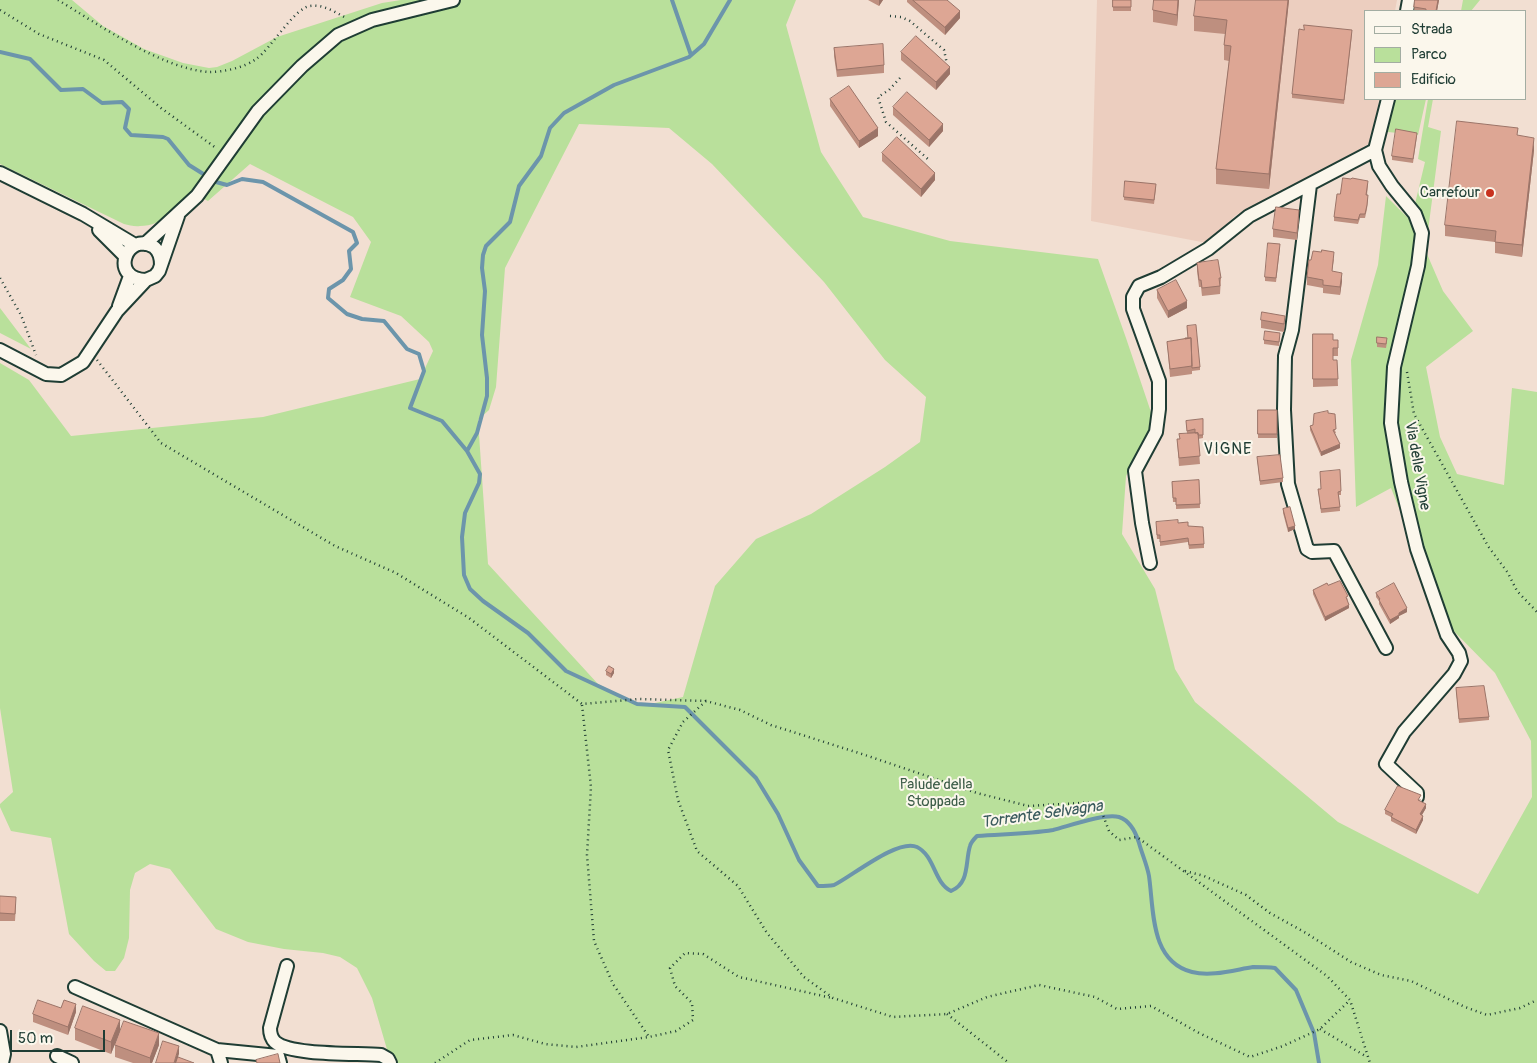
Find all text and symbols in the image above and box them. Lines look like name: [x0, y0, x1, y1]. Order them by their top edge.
legend: [1364, 10, 1527, 100]
text: Strada: [1411, 20, 1452, 39]
text: Parco: [1411, 45, 1447, 64]
text: Edificio: [1411, 70, 1456, 89]
place label: Carrefour: [1420, 184, 1480, 202]
marker: Carrefour: [1484, 187, 1496, 199]
street label: Via delle Vigne: [1400, 420, 1434, 512]
district label: VIGNE: [1203, 440, 1253, 460]
park label: Palude della Stoppada: [900, 776, 972, 811]
water label: Torrente Selvagna: [980, 797, 1104, 833]
scale bar: [12, 1020, 108, 1052]
text: 50 m: [18, 1029, 53, 1048]

